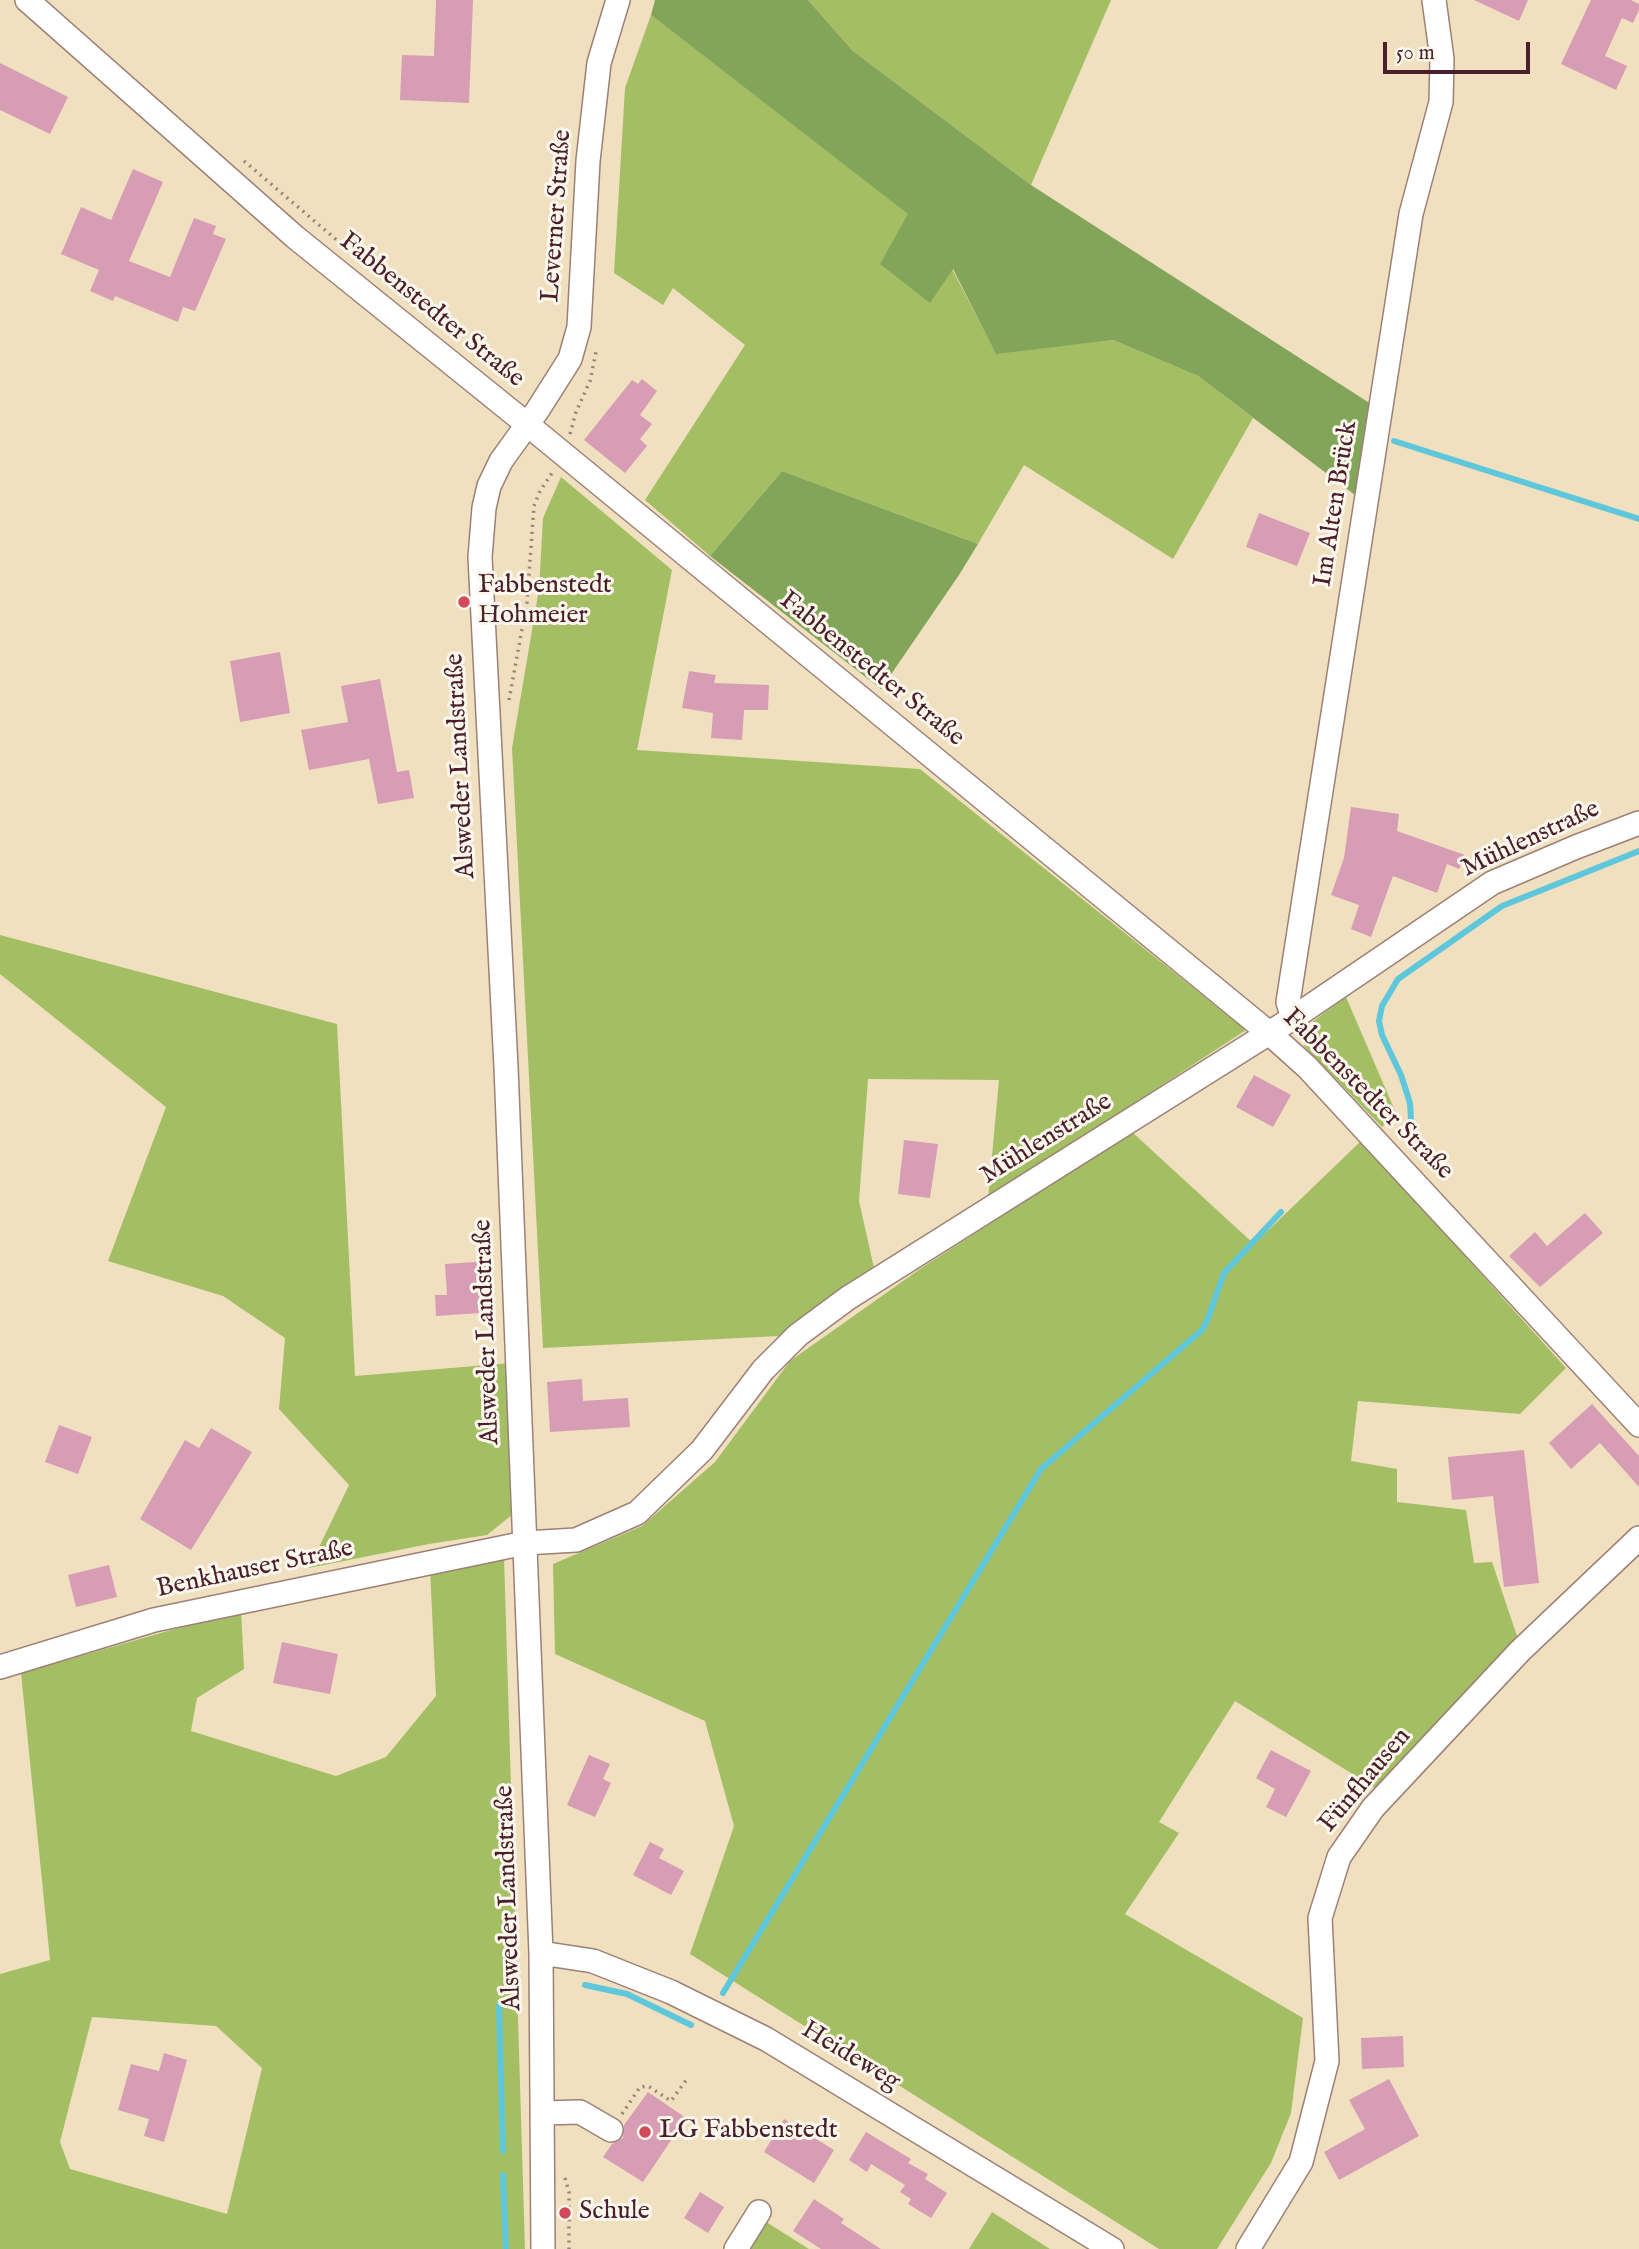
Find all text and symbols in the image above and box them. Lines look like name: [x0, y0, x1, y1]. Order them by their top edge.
scale bar: [1387, 28, 1534, 72]
text: 50 m: [1396, 40, 1435, 67]
street label: Leverner Straße: [536, 129, 580, 303]
street label: Fabbenstedter Straße: [332, 227, 530, 395]
street label: Im Alten Brück: [1309, 419, 1365, 589]
place label: Fabbenstedt Hohmeier: [478, 571, 612, 632]
street label: Fabbenstedter Straße: [772, 586, 970, 754]
marker: Fabbenstedt Hohmeier: [456, 594, 472, 610]
street label: Alsweder Landstraße: [441, 653, 483, 879]
street label: Mühlenstraße: [1457, 794, 1605, 886]
street label: Fabbenstedter Straße: [1275, 1003, 1459, 1187]
street label: Mühlenstraße: [976, 1087, 1118, 1193]
street label: Alsweder Landstraße: [468, 1219, 508, 1445]
street label: Benkhauser Straße: [154, 1534, 356, 1606]
street label: Fünfhausen: [1313, 1722, 1419, 1840]
street label: Alsweder Landstraße: [490, 1785, 530, 2011]
street label: Heideweg: [795, 2015, 905, 2099]
place label: LG Fabbenstedt: [659, 2116, 838, 2148]
marker: LG Fabbenstedt: [637, 2124, 653, 2140]
place label: Schule: [579, 2197, 650, 2229]
marker: Schule: [557, 2205, 573, 2221]

